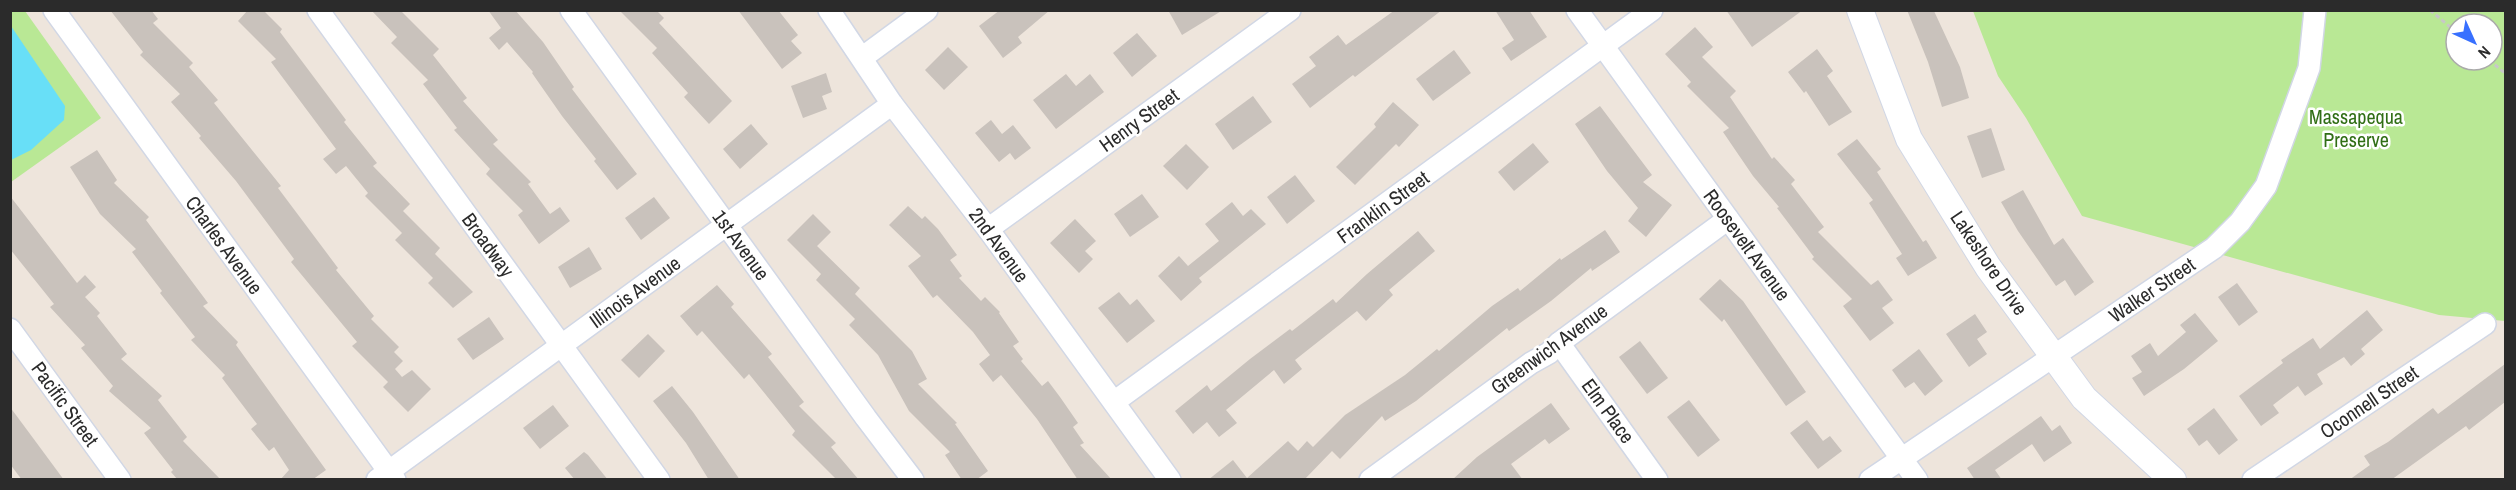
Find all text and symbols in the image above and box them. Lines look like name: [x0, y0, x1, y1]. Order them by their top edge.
north arrow: [2444, 12, 2504, 72]
text: N: [2473, 41, 2496, 64]
street label: Henry Street: [1094, 81, 1184, 158]
park label: Massapequa Preserve: [2309, 103, 2403, 153]
street label: Franklin Street: [1331, 164, 1435, 249]
street label: Roosevelt Avenue: [1698, 183, 1797, 306]
street label: Charles Avenue: [180, 190, 269, 299]
street label: 2nd Avenue: [963, 202, 1036, 288]
street label: 1st Avenue: [707, 204, 776, 285]
street label: Lakeshore Drive: [1945, 205, 2034, 320]
street label: Broadway: [456, 207, 521, 283]
street label: Illinois Avenue: [584, 249, 686, 334]
street label: Walker Street: [2103, 251, 2201, 328]
street label: Greenwich Avenue: [1485, 297, 1613, 400]
street label: Pacific Street: [26, 356, 106, 452]
street label: Oconnell Street: [2314, 359, 2423, 444]
street label: Elm Place: [1576, 373, 1641, 449]

